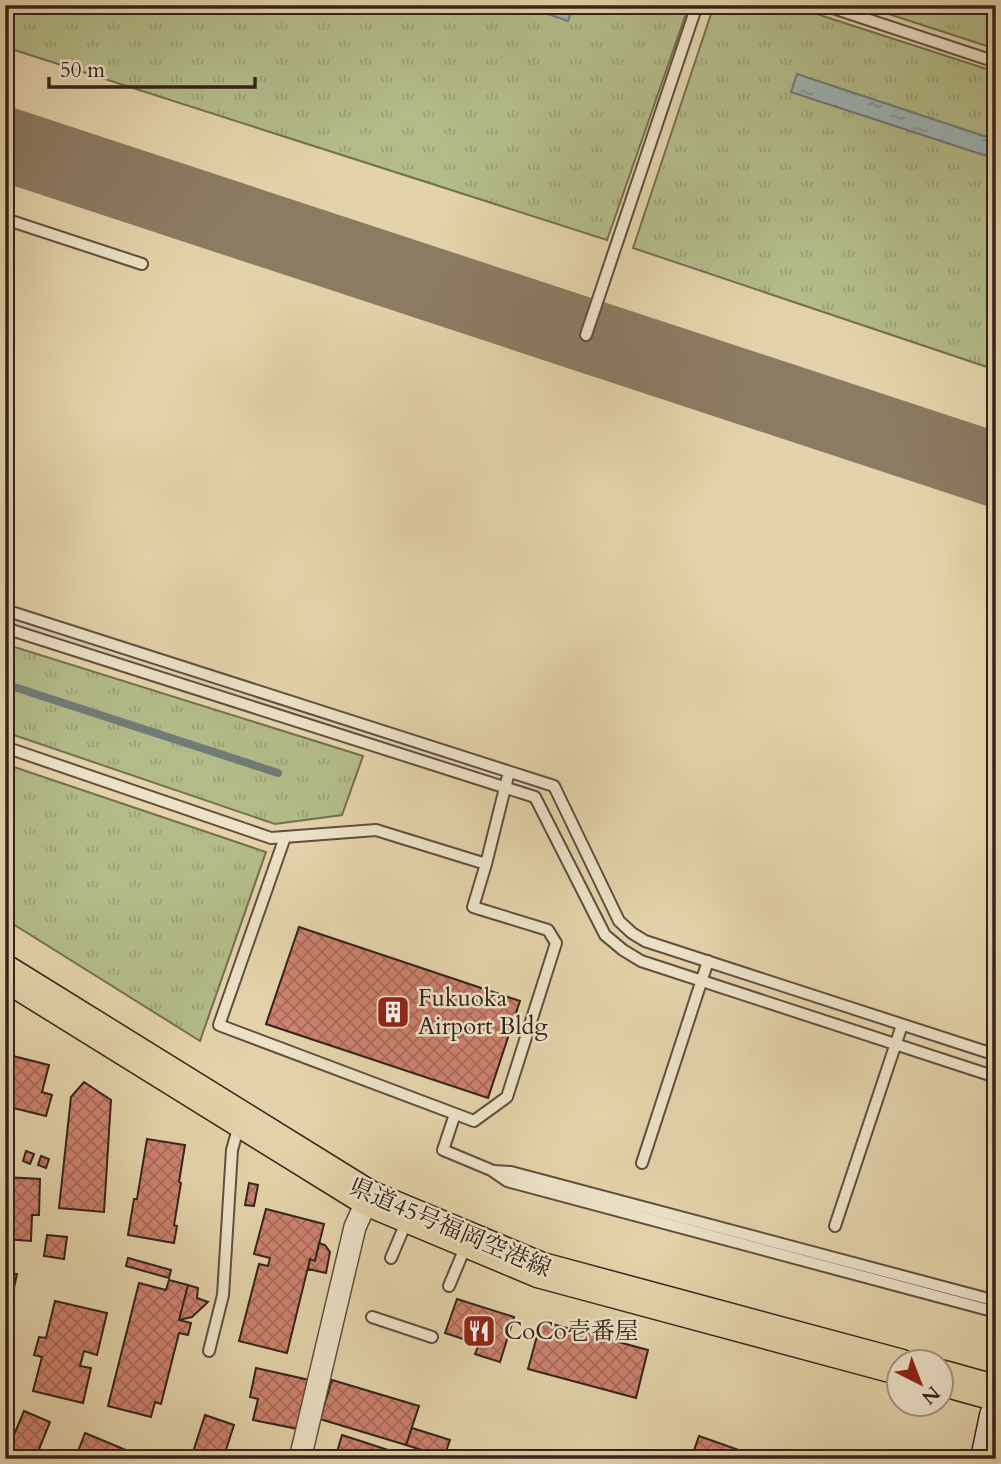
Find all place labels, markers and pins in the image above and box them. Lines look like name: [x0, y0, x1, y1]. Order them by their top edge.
place label: Fukuoka Airport Bldg: [418, 982, 548, 1043]
building icon: Fukuoka Airport Bldg: [374, 993, 412, 1031]
restaurant icon: CoCo壱番屋: [460, 1312, 498, 1350]
place label: CoCo壱番屋: [504, 1315, 639, 1348]

